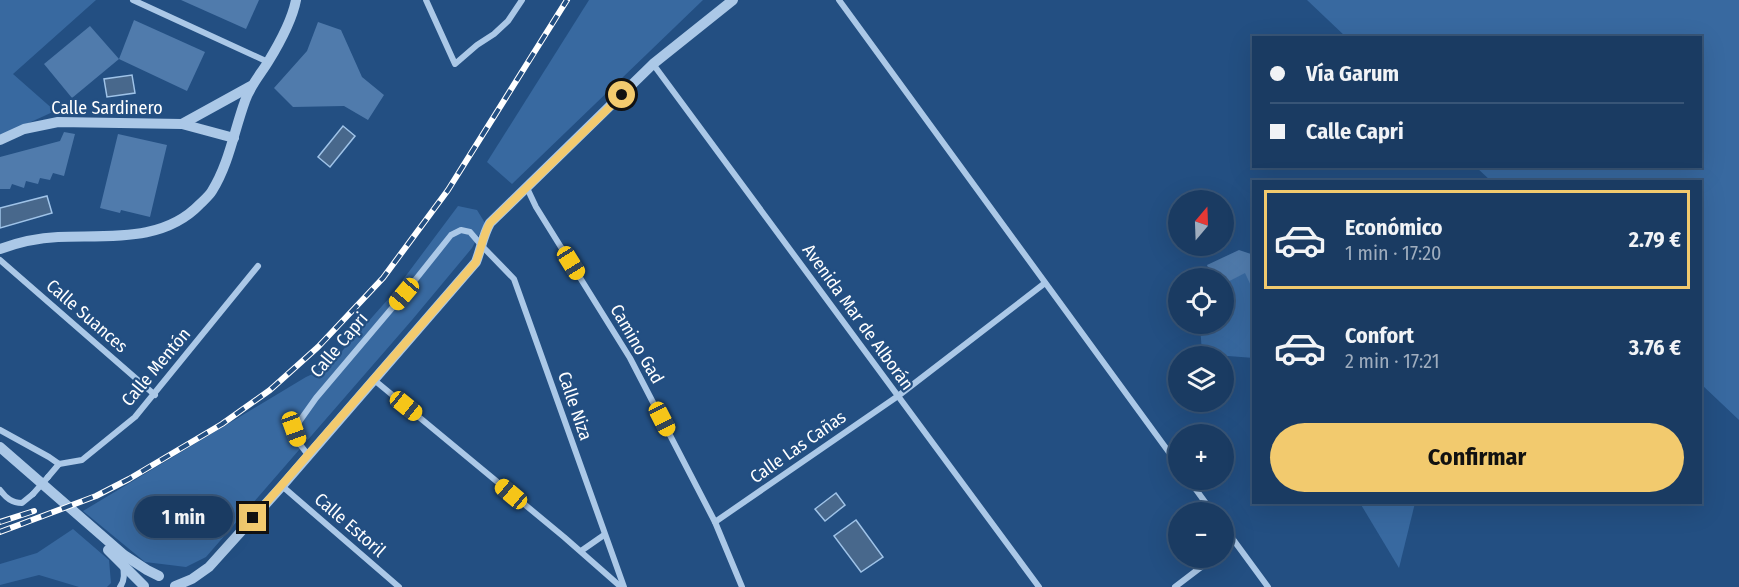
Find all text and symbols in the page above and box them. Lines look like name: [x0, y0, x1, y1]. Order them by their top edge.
text: Vía Garum: [1306, 60, 1399, 87]
route start: [608, 81, 635, 108]
street label: Calle Sardinero: [51, 97, 163, 119]
text: Calle Capri: [1306, 118, 1404, 145]
north arrow: [1168, 190, 1234, 256]
map controls: [1168, 190, 1234, 568]
icon: car: [1273, 213, 1327, 267]
text: Económico: [1345, 214, 1443, 241]
text: 2.79 €: [1629, 226, 1681, 253]
street label: Avenida Mar de Alborán: [798, 240, 918, 394]
text: 1 min · 17:20: [1345, 241, 1441, 265]
car: [554, 243, 588, 283]
button: locate: [1168, 268, 1234, 334]
car: [386, 274, 422, 314]
street label: Calle Suances: [42, 275, 132, 358]
street label: Camino Gad: [605, 300, 669, 388]
street label: Calle Capri: [305, 308, 373, 382]
icon: car: [1273, 321, 1327, 375]
text: Confort: [1345, 322, 1414, 349]
street label: Calle Mentón: [117, 323, 195, 411]
text: 3.76 €: [1629, 334, 1681, 361]
button: layers: [1168, 346, 1234, 412]
text: 2 min · 17:21: [1345, 349, 1439, 373]
street label: Calle Niza: [553, 369, 597, 443]
car: [386, 388, 426, 424]
car: [646, 399, 678, 439]
street label: Calle Las Cañas: [746, 406, 851, 488]
car: [279, 409, 309, 449]
button: Confirmar: [1270, 423, 1684, 492]
button: +: [1168, 424, 1234, 490]
car: [491, 476, 531, 512]
street label: Calle Estoril: [310, 488, 390, 562]
callout: 1 min: [133, 497, 232, 539]
button: −: [1168, 502, 1234, 568]
route end: [239, 504, 266, 531]
text: 1 min: [162, 505, 205, 529]

